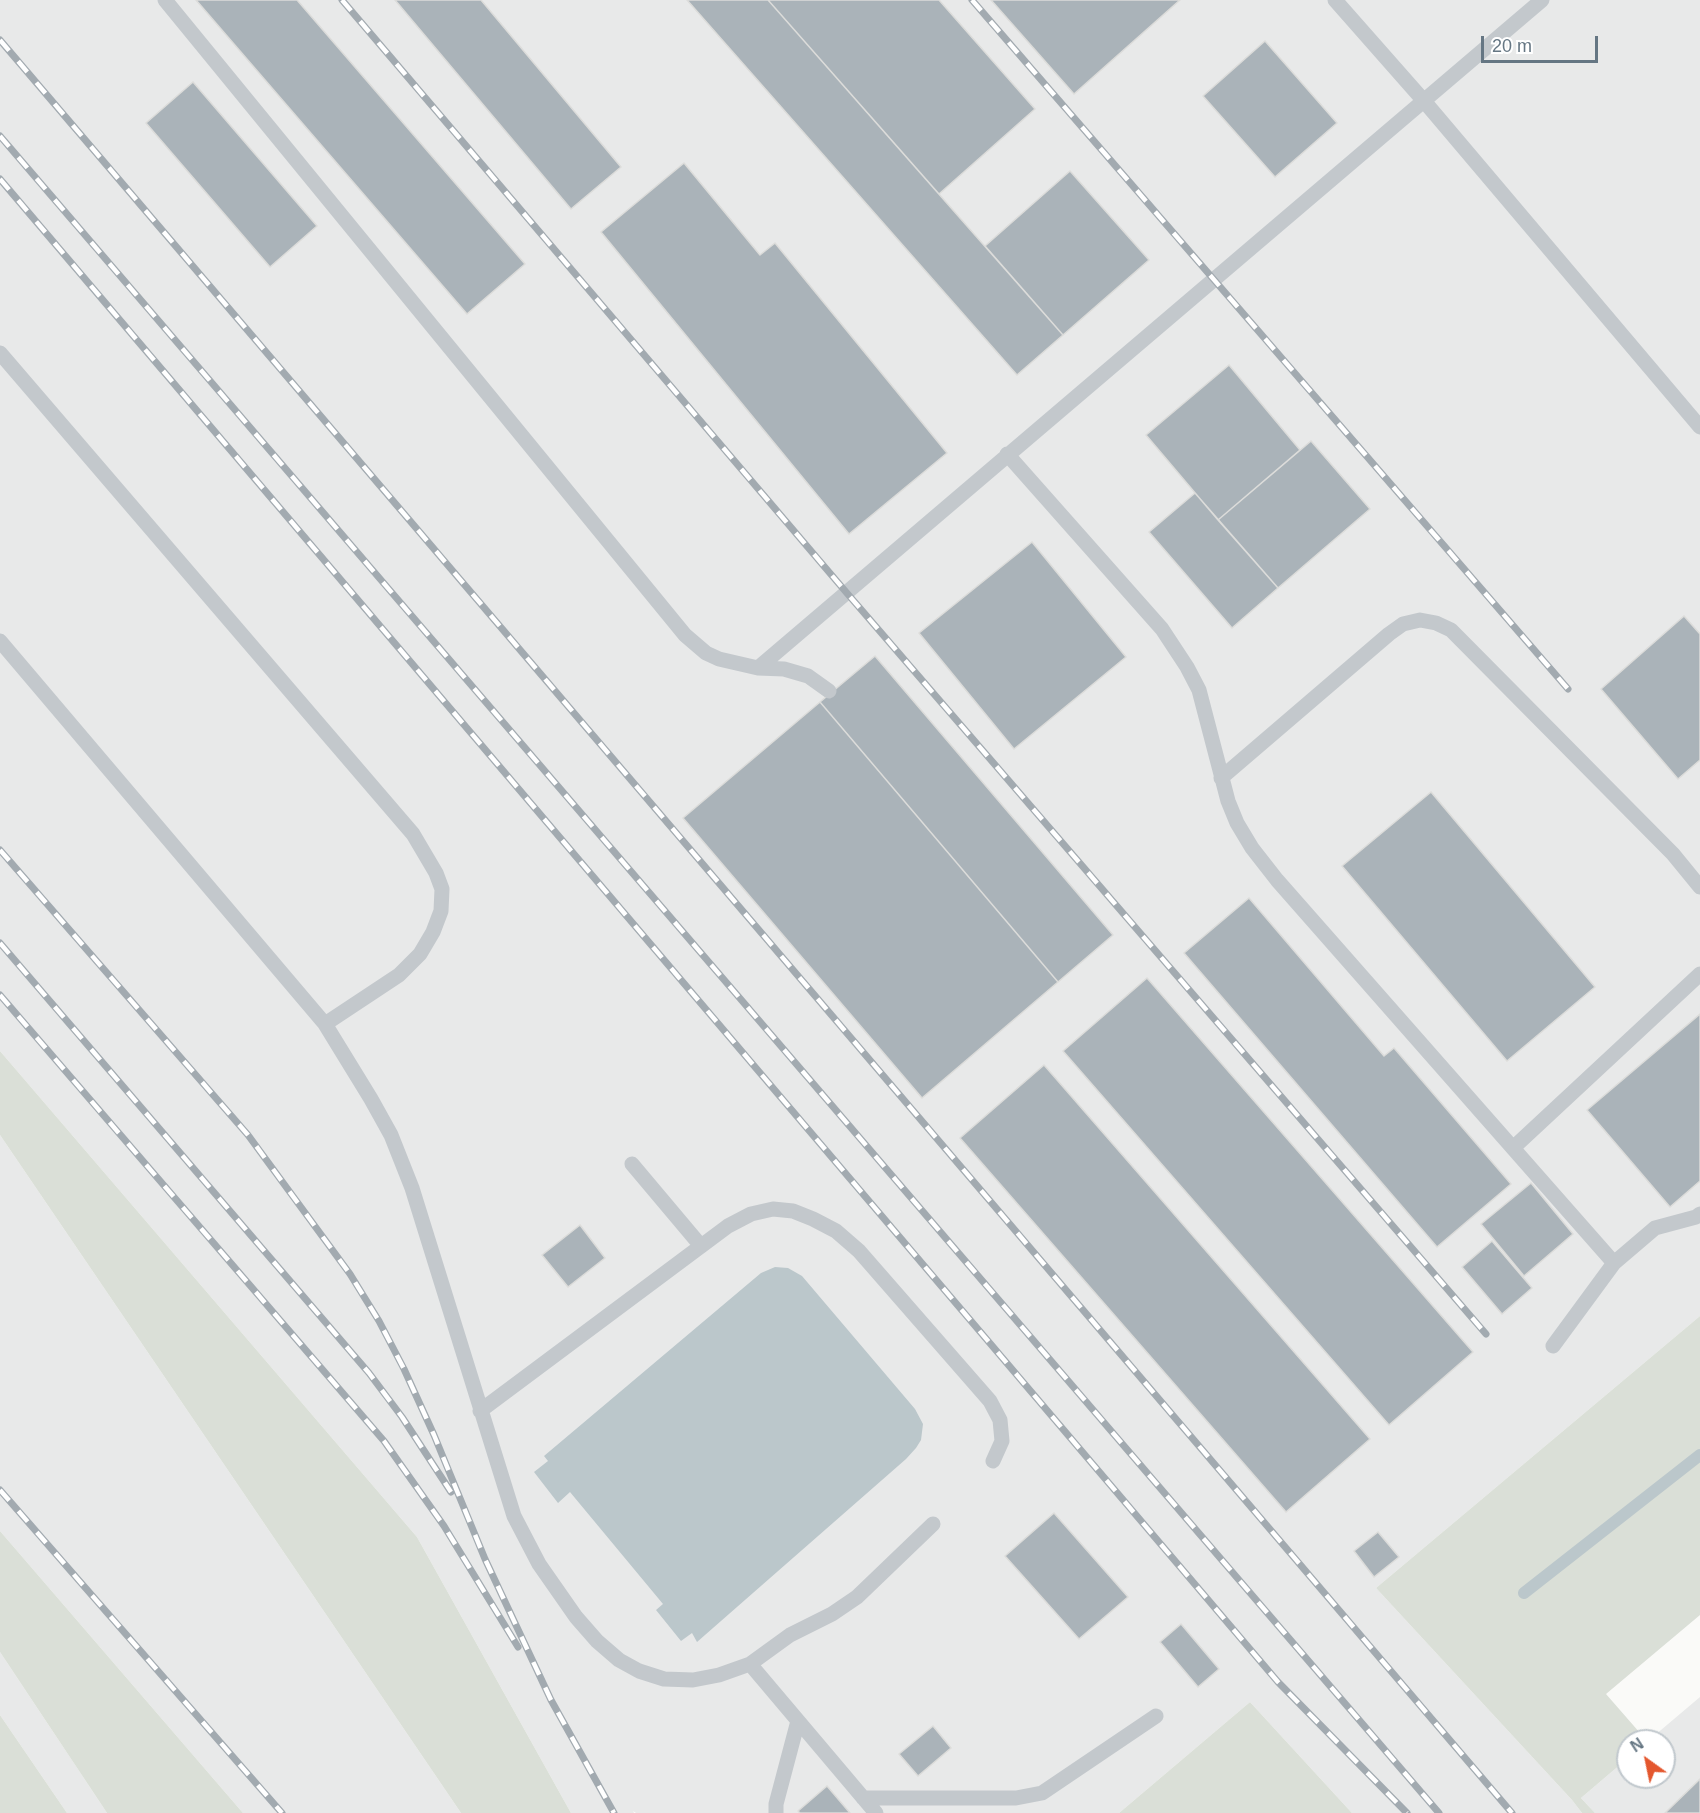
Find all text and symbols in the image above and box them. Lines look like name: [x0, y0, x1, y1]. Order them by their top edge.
scale bar: [1484, 24, 1601, 62]
text: 20 m: [1492, 36, 1532, 56]
north arrow: [1616, 1729, 1676, 1789]
text: N: [1628, 1735, 1646, 1755]

